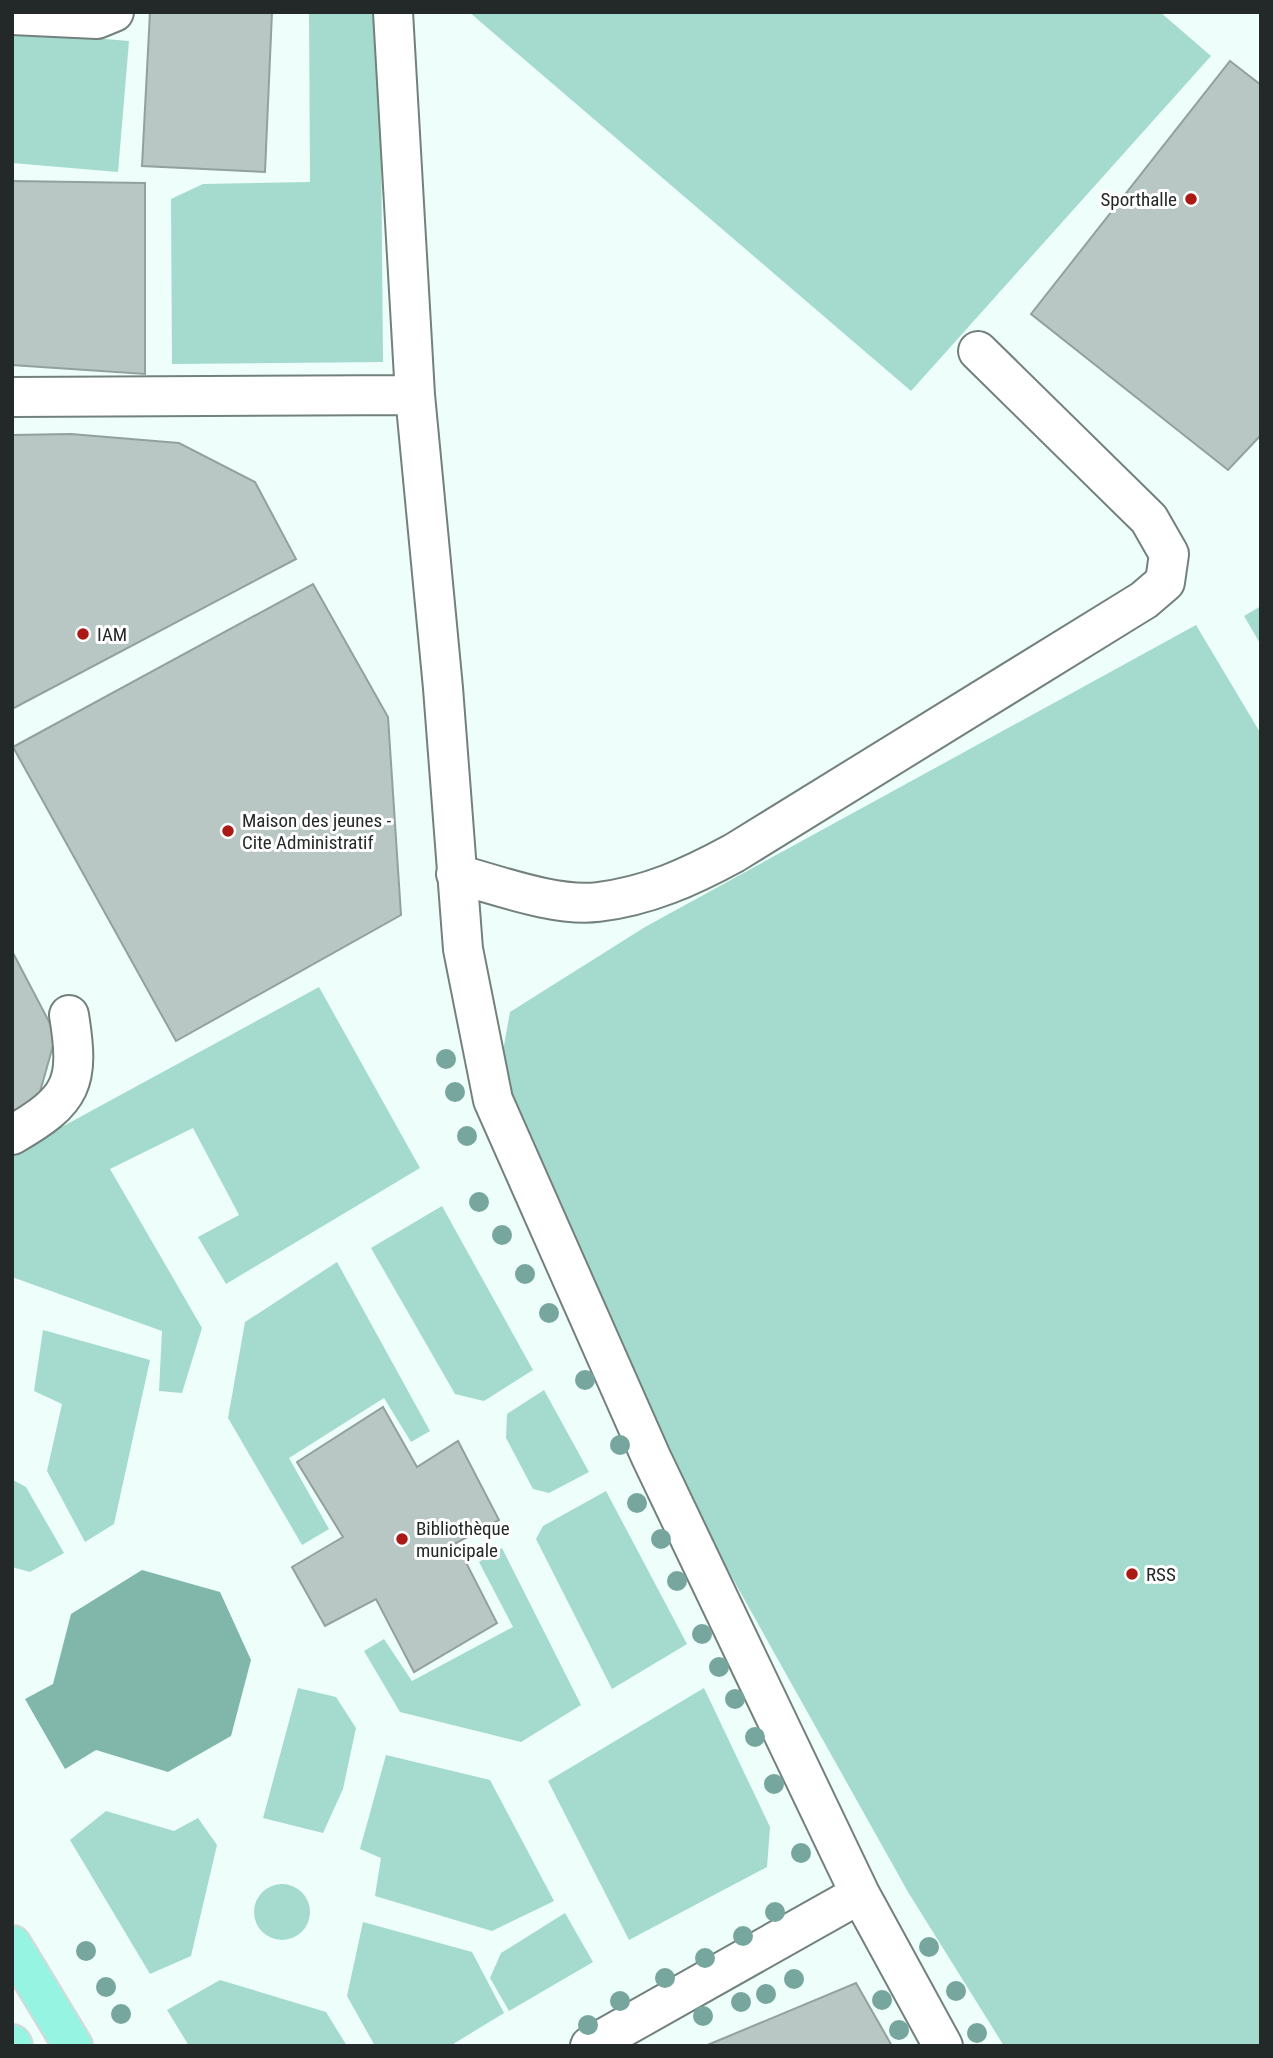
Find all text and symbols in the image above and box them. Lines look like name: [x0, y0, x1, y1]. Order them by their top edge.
place label: Sporthalle: [1100, 188, 1177, 211]
marker: Sporthalle: [1183, 191, 1199, 207]
place label: IAM: [97, 623, 127, 646]
marker: IAM: [75, 626, 91, 642]
place label: Maison des jeunes - Cite Administratif: [242, 809, 391, 854]
marker: Maison des jeunes - Cite Administratif: [220, 823, 236, 839]
place label: Bibliothèque municipale: [416, 1517, 510, 1562]
marker: Bibliothèque municipale: [394, 1531, 410, 1547]
place label: RSS: [1146, 1563, 1176, 1586]
marker: RSS: [1124, 1566, 1140, 1582]

